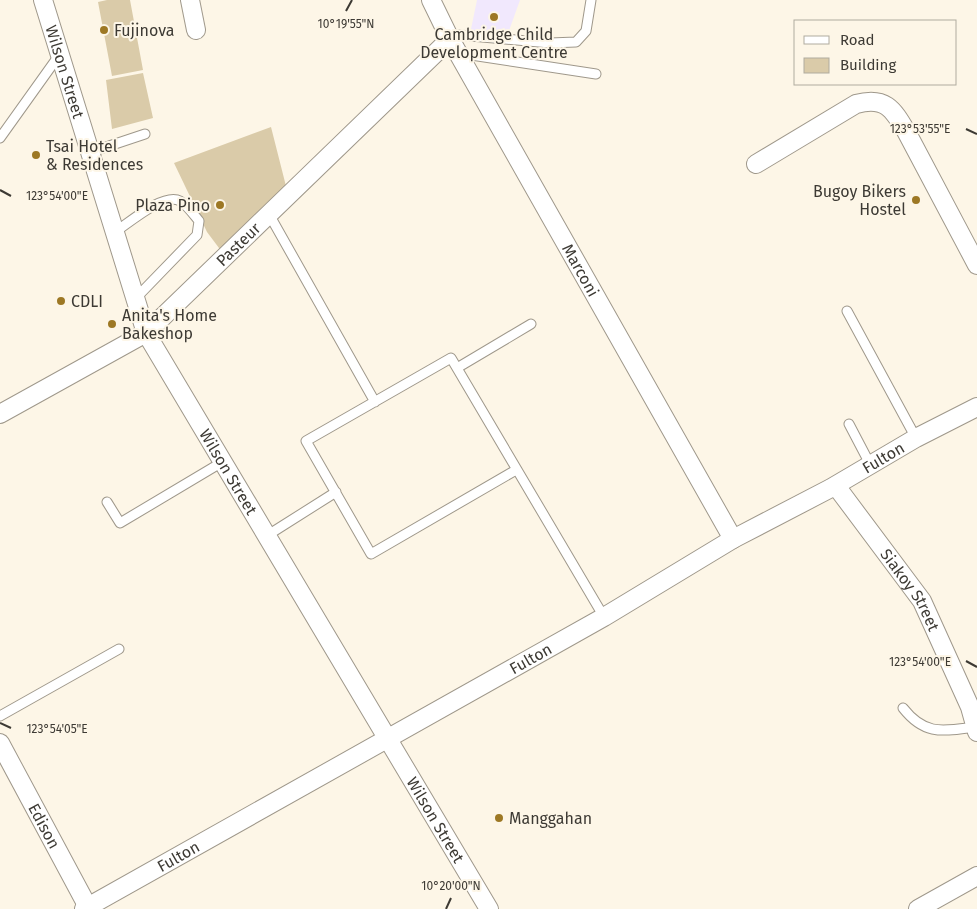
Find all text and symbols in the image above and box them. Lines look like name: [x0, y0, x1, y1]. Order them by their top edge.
marker: Cambridge Child Development Centre: [488, 11, 500, 23]
text: 10°19'55"N: [318, 17, 374, 31]
legend: [794, 20, 957, 85]
place label: Fujinova: [114, 21, 175, 40]
street label: Wilson Street: [41, 23, 88, 121]
marker: Fujinova: [98, 24, 110, 36]
place label: Cambridge Child Development Centre: [420, 25, 568, 62]
text: Road: [840, 31, 875, 49]
text: Building: [840, 56, 896, 74]
text: 123°53'55"E: [890, 122, 950, 136]
place label: Tsai Hotel & Residences: [46, 137, 143, 174]
marker: Tsai Hotel & Residences: [30, 149, 42, 161]
place label: Bugoy Bikers Hostel: [813, 182, 906, 219]
text: 123°54'00"E: [26, 189, 88, 203]
marker: Bugoy Bikers Hostel: [910, 194, 922, 206]
place label: Plaza Pino: [135, 196, 210, 215]
marker: Plaza Pino: [214, 199, 226, 211]
street label: Pasteur: [212, 218, 265, 270]
street label: Marconi: [558, 241, 603, 300]
place label: CDLI: [71, 292, 103, 311]
marker: CDLI: [55, 295, 67, 307]
place label: Anita's Home Bakeshop: [122, 306, 217, 343]
marker: Anita's Home Bakeshop: [106, 318, 118, 330]
street label: Wilson Street: [195, 426, 261, 518]
street label: Fulton: [859, 438, 908, 478]
street label: Siakoy Street: [876, 545, 943, 634]
street label: Fulton: [506, 639, 555, 678]
text: 123°54'00"E: [889, 655, 951, 669]
text: 123°54'05"E: [26, 722, 88, 736]
street label: Wilson Street: [403, 774, 468, 866]
street label: Edison: [24, 800, 64, 852]
place label: Manggahan: [509, 809, 592, 828]
marker: Manggahan: [493, 812, 505, 824]
street label: Fulton: [154, 837, 203, 876]
text: 10°20'00"N: [421, 879, 481, 893]

